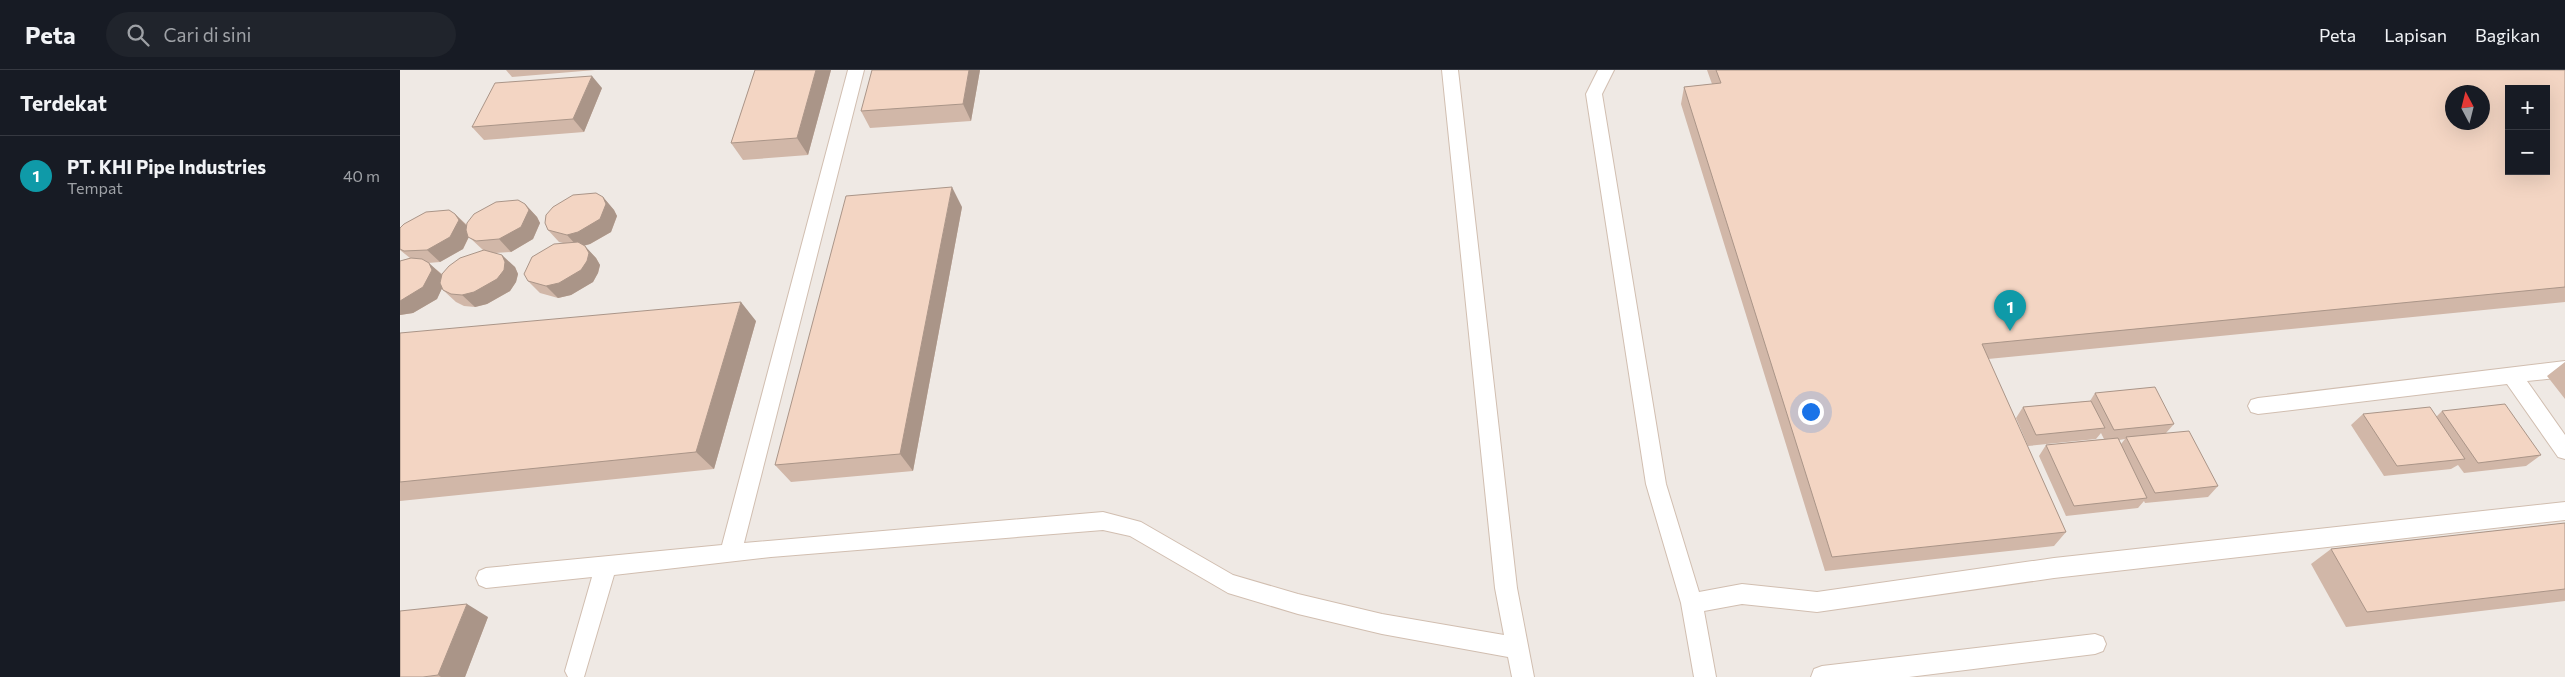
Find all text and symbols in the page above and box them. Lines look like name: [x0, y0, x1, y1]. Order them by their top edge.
search box: [106, 12, 456, 57]
text: Peta: [25, 20, 76, 49]
icon: search: [124, 21, 152, 49]
text: Cari di sini: [164, 23, 251, 46]
text: Peta: [2319, 24, 2356, 46]
text: Lapisan: [2384, 24, 2447, 46]
text: Bagikan: [2475, 24, 2540, 46]
north arrow: [2445, 85, 2490, 130]
map controls: [2505, 85, 2550, 175]
button: +: [2505, 85, 2550, 130]
text: Terdekat: [20, 90, 107, 115]
button: −: [2505, 130, 2550, 175]
text: PT. KHI Pipe Industries: [67, 155, 266, 178]
text: 1: [32, 166, 40, 185]
text: 40 m: [343, 166, 380, 185]
text: Tempat: [67, 178, 123, 197]
pin: 1: [1994, 290, 2026, 331]
your location: [1798, 399, 1824, 425]

